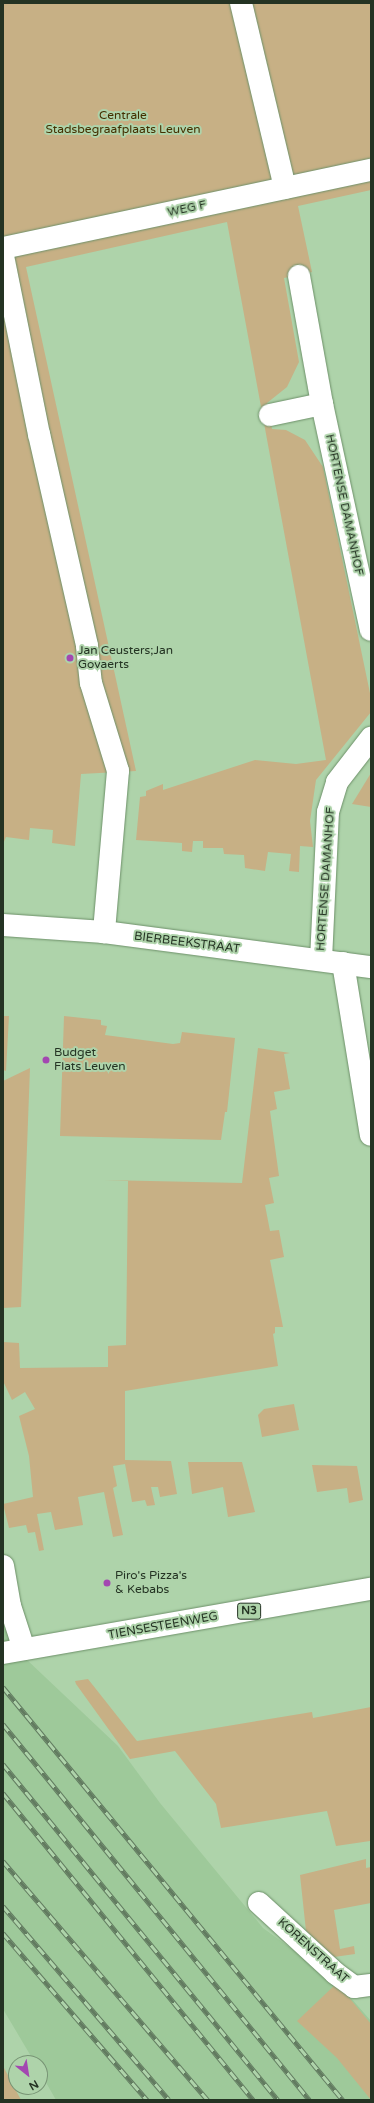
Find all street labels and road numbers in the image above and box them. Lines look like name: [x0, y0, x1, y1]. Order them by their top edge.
street label: WEG F: [166, 198, 208, 220]
street label: HORTENSE DAMANHOF: [322, 433, 366, 577]
street label: HORTENSE DAMANHOF: [314, 807, 338, 951]
street label: BIERBEEKSTRAAT: [133, 929, 241, 957]
road number: N3: [237, 1602, 261, 1620]
street label: TIENSESTEENWEG: [107, 1609, 219, 1643]
street label: KORENSTRAAT: [275, 1915, 351, 1987]

